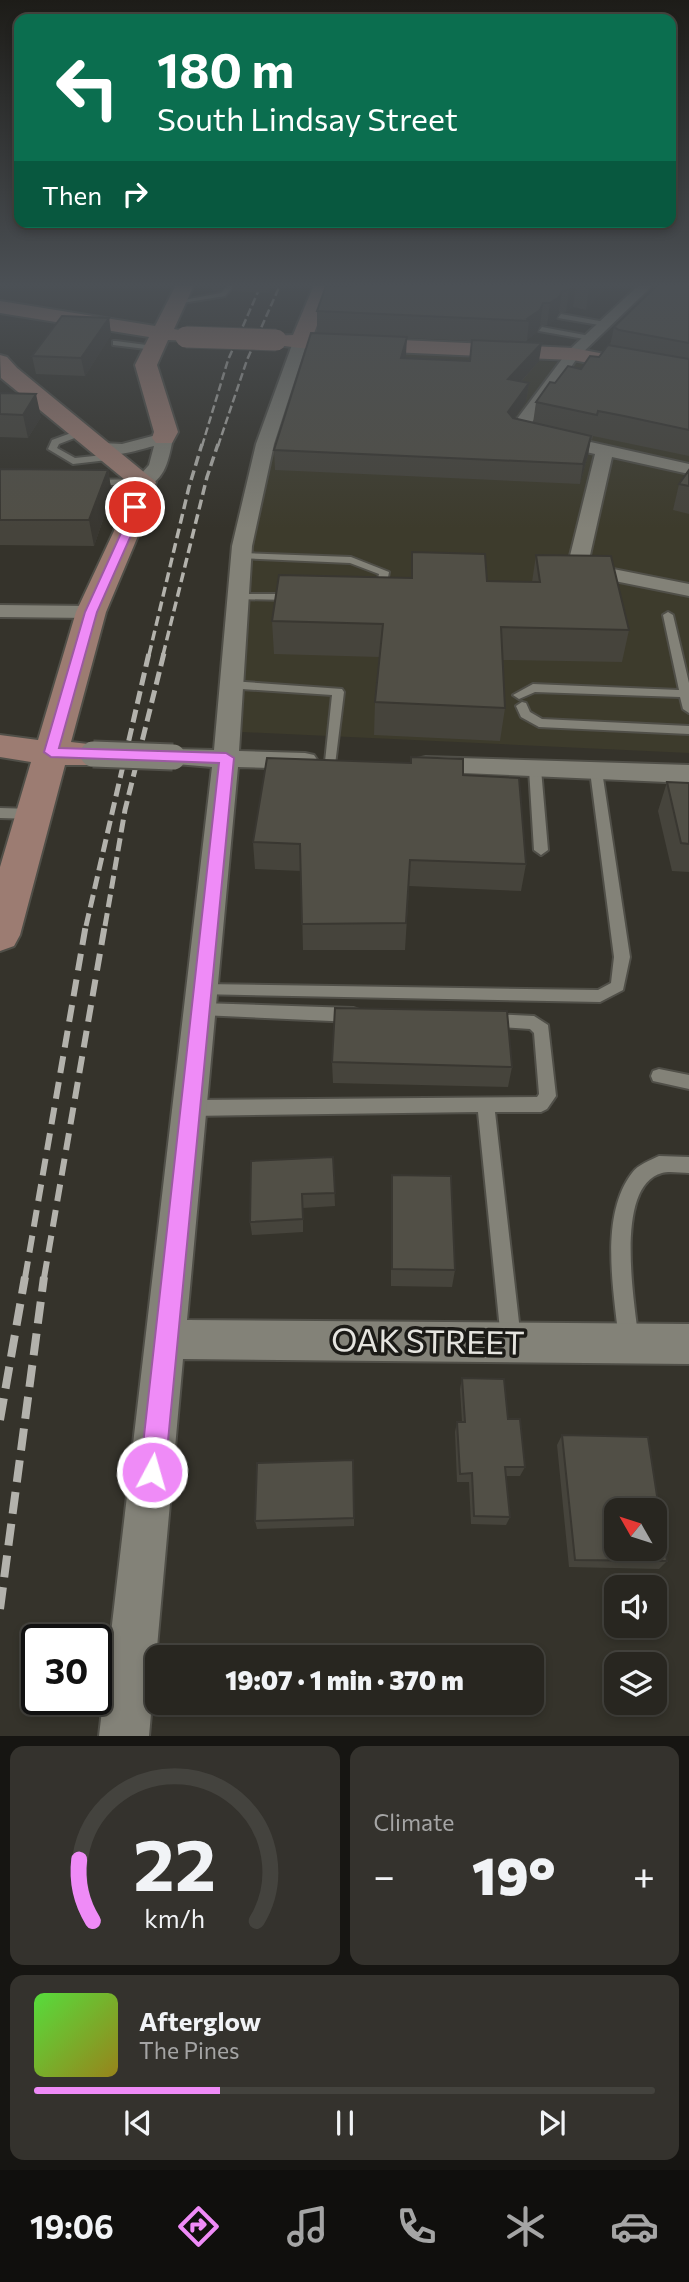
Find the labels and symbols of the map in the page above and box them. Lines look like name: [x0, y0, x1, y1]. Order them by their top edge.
pin: [105, 477, 165, 537]
street label: OAK STREET: [331, 1318, 525, 1362]
position arrow: [115, 1435, 189, 1509]
north arrow: [604, 1498, 667, 1561]
speed limit sign: 30: [21, 1624, 112, 1715]

